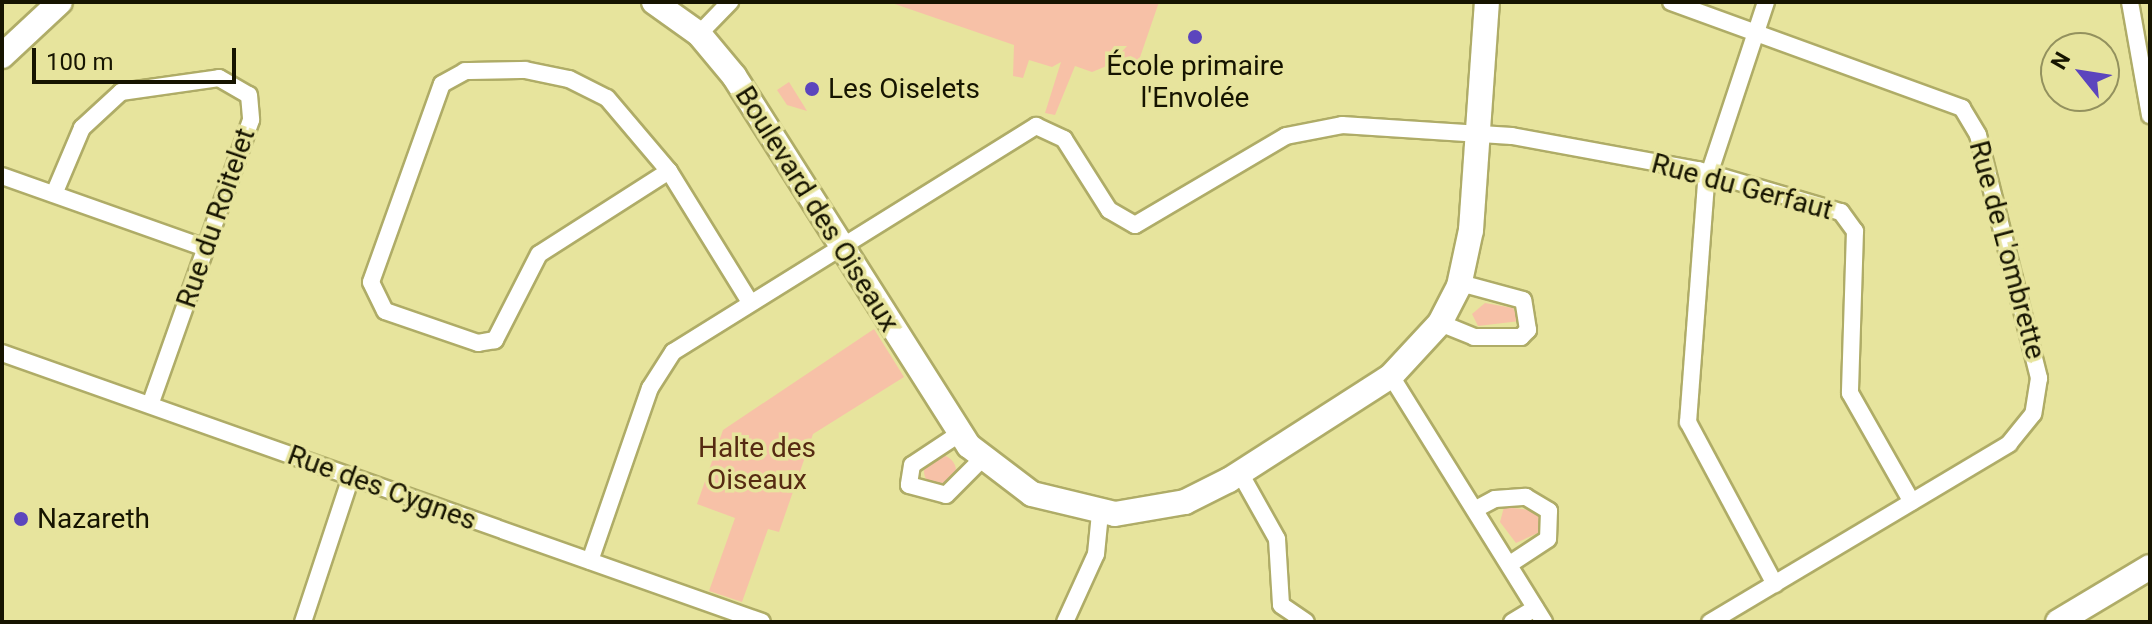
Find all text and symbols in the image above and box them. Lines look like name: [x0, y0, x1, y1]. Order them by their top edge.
marker: École primaire l'Envolée: [1186, 28, 1204, 46]
scale bar: [36, 32, 240, 82]
north arrow: [2040, 32, 2120, 112]
text: 100 m: [46, 48, 113, 76]
text: N: [2046, 48, 2075, 74]
place label: École primaire l'Envolée: [1106, 49, 1284, 115]
place label: Les Oiselets: [828, 72, 980, 106]
street label: Boulevard des Oiseaux: [728, 80, 906, 338]
marker: Les Oiselets: [803, 80, 821, 98]
street label: Rue du Roitelet: [170, 124, 262, 312]
street label: Rue de L'ombrette: [1962, 137, 2052, 363]
street label: Rue du Gerfaut: [1648, 147, 1836, 227]
park label: Halte des Oiseaux: [698, 431, 816, 497]
street label: Rue des Cygnes: [283, 438, 481, 538]
place label: Nazareth: [37, 502, 150, 536]
marker: Nazareth: [12, 510, 30, 528]

